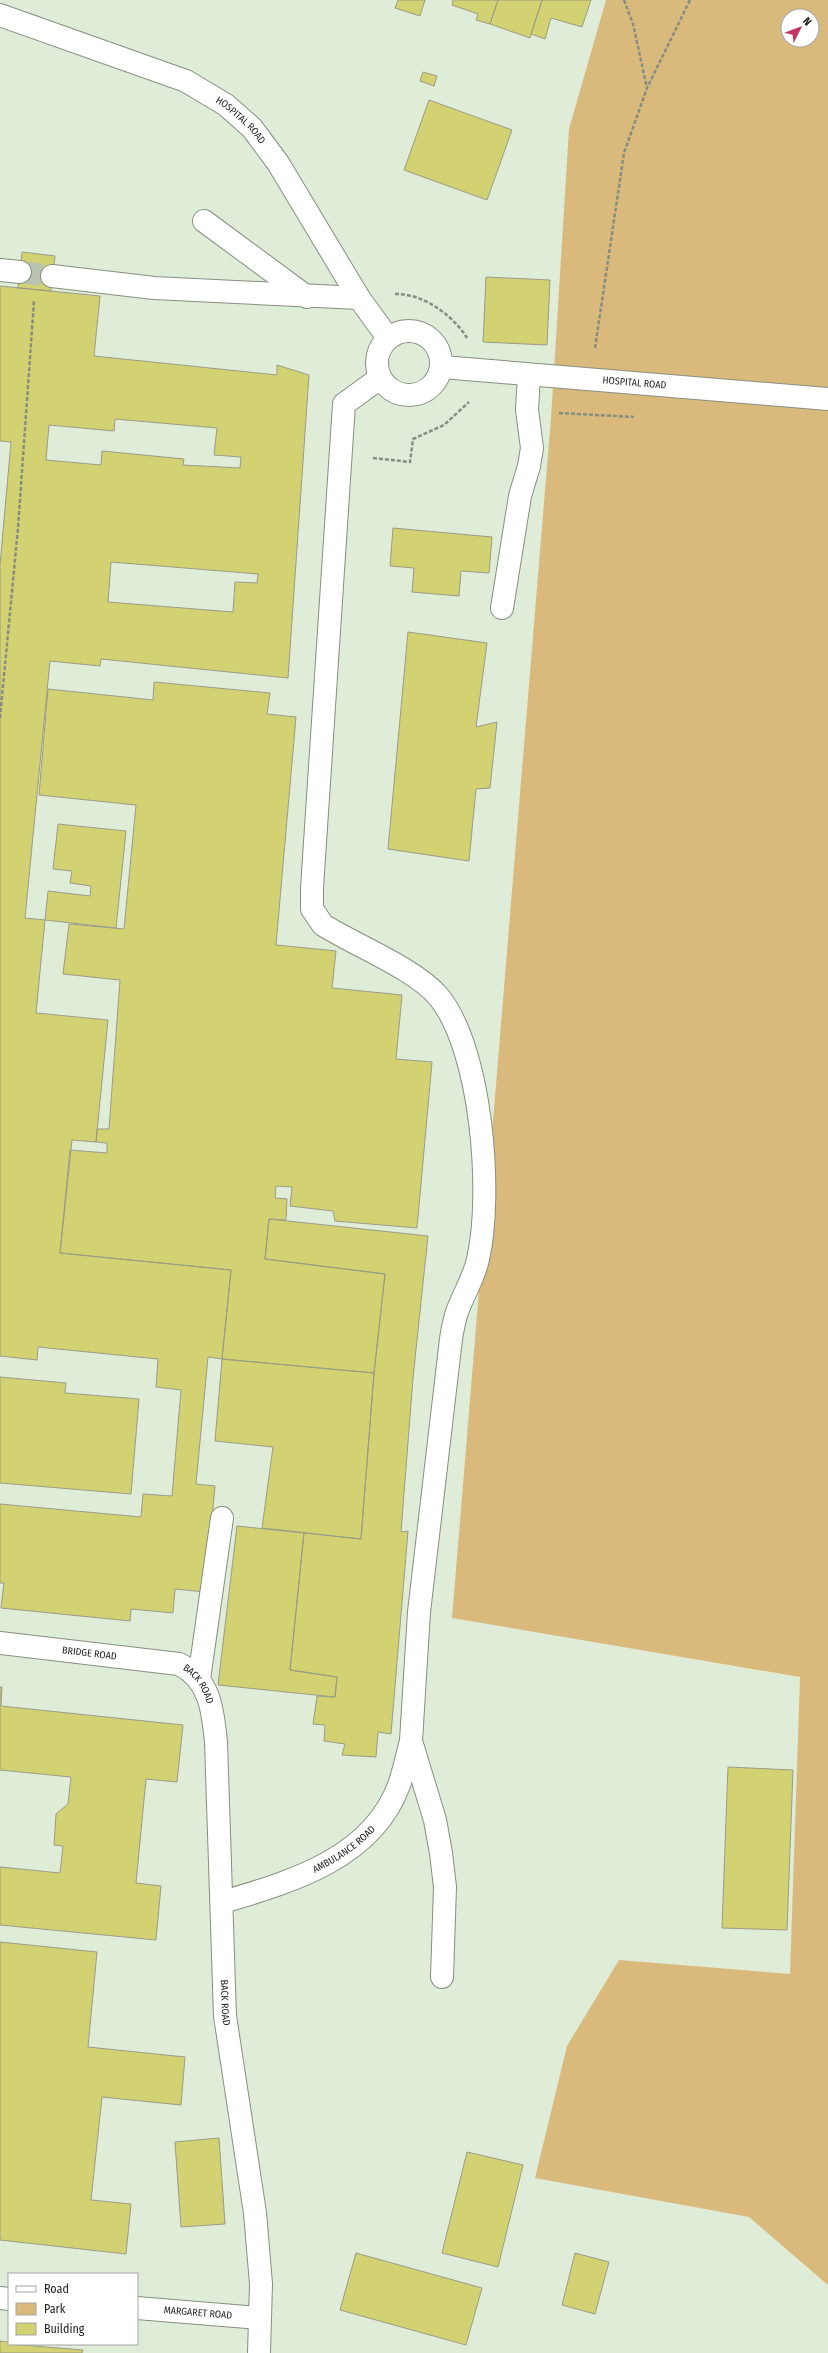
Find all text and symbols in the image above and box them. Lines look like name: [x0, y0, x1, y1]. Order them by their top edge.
north arrow: [780, 8, 820, 48]
text: N: [800, 15, 814, 28]
street label: HOSPITAL ROAD: [213, 94, 268, 146]
street label: HOSPITAL ROAD: [602, 374, 667, 392]
street label: BRIDGE ROAD: [61, 1644, 117, 1663]
street label: BACK ROAD: [181, 1662, 216, 1705]
street label: AMBULANCE ROAD: [311, 1823, 378, 1876]
street label: BACK ROAD: [218, 1980, 232, 2027]
legend: [8, 2273, 138, 2345]
text: Road: [44, 2282, 69, 2296]
text: Park: [44, 2302, 66, 2316]
street label: MARGARET ROAD: [163, 2304, 233, 2322]
text: Building: [44, 2322, 85, 2336]

